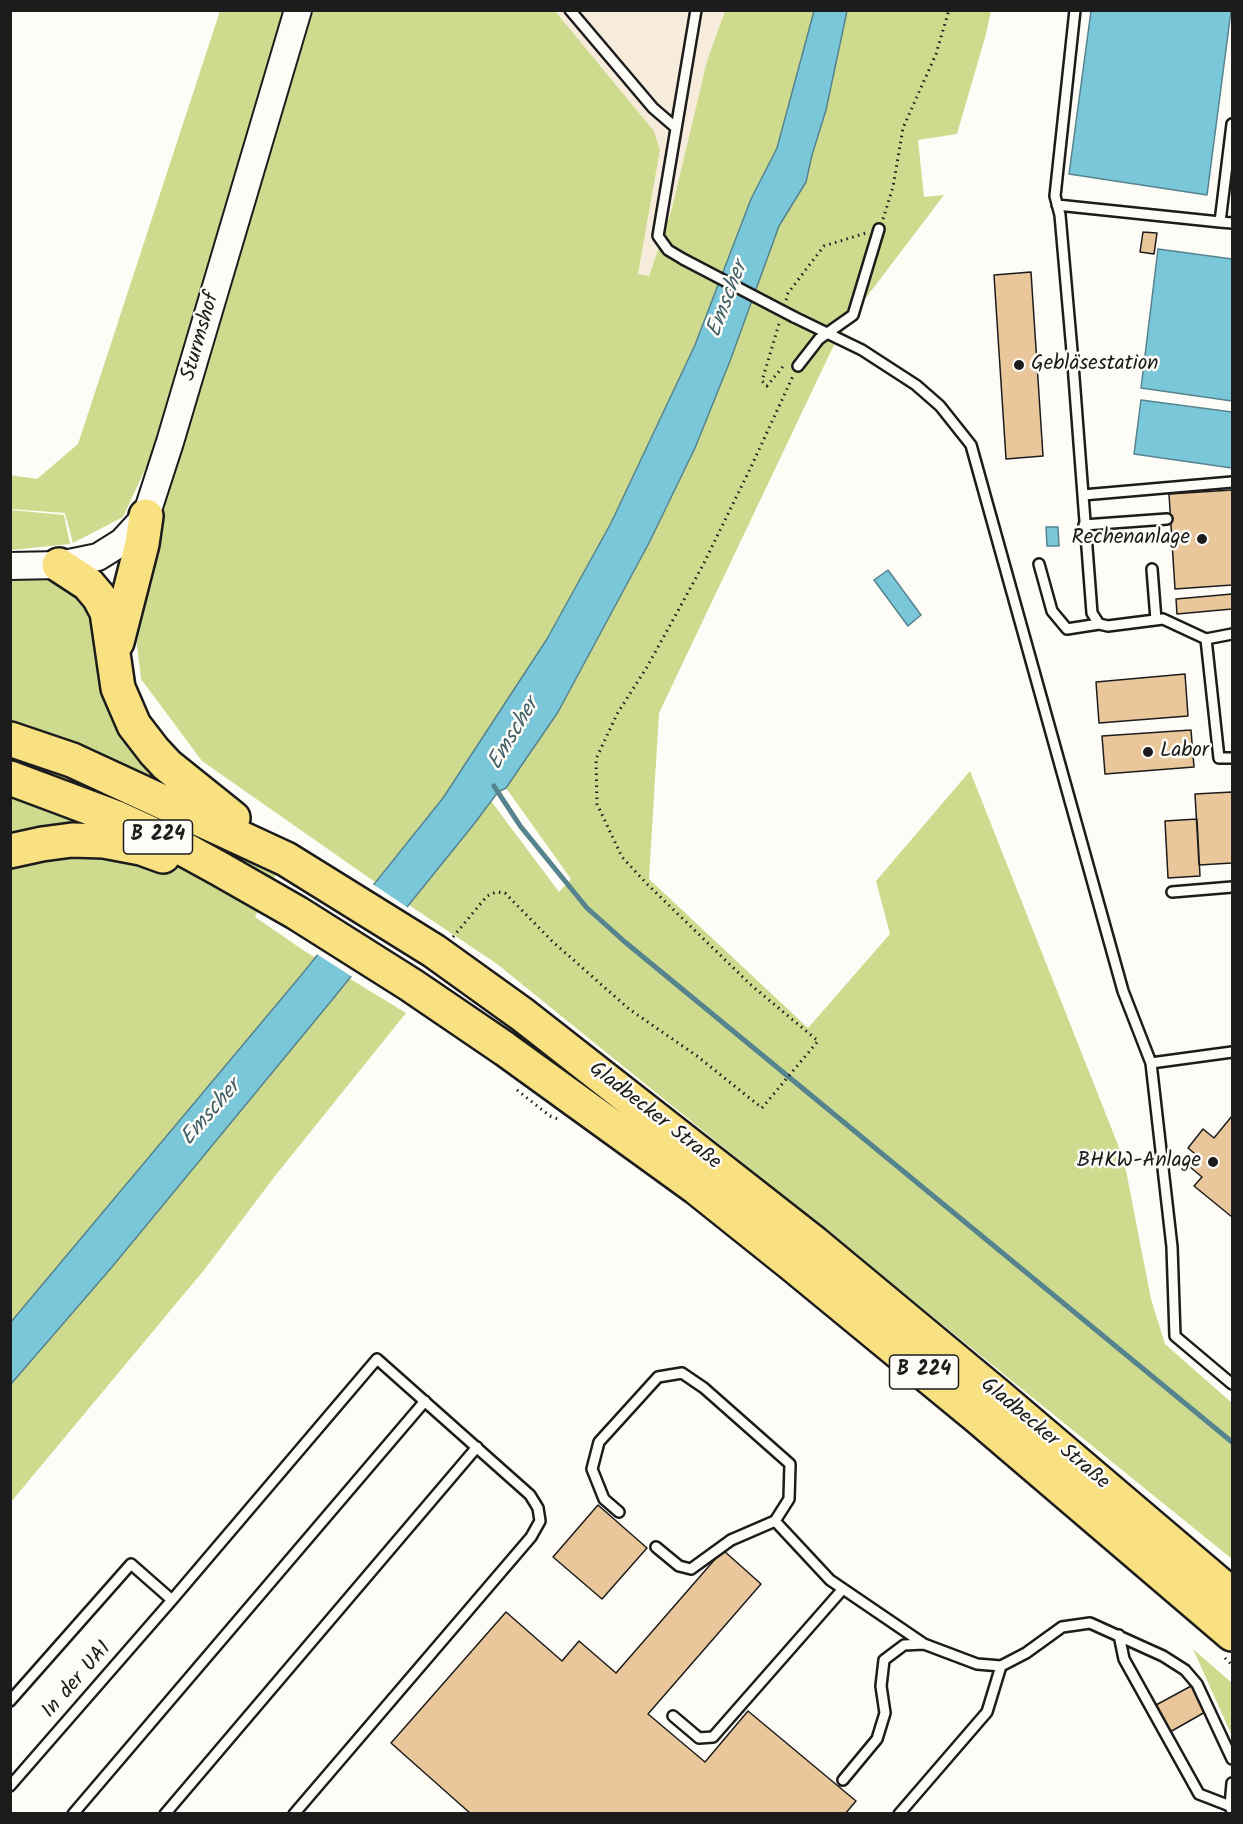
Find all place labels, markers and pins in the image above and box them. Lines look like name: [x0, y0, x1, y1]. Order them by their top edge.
place label: Gebläsestation: [1031, 352, 1159, 378]
marker: Gebläsestation: [1012, 358, 1026, 372]
place label: Rechenanlage: [1072, 526, 1190, 552]
marker: Rechenanlage: [1195, 532, 1209, 546]
place label: Labor: [1160, 739, 1209, 765]
marker: Labor: [1141, 745, 1155, 759]
place label: BHKW-Anlage: [1077, 1149, 1201, 1175]
marker: BHKW-Anlage: [1206, 1155, 1220, 1169]

